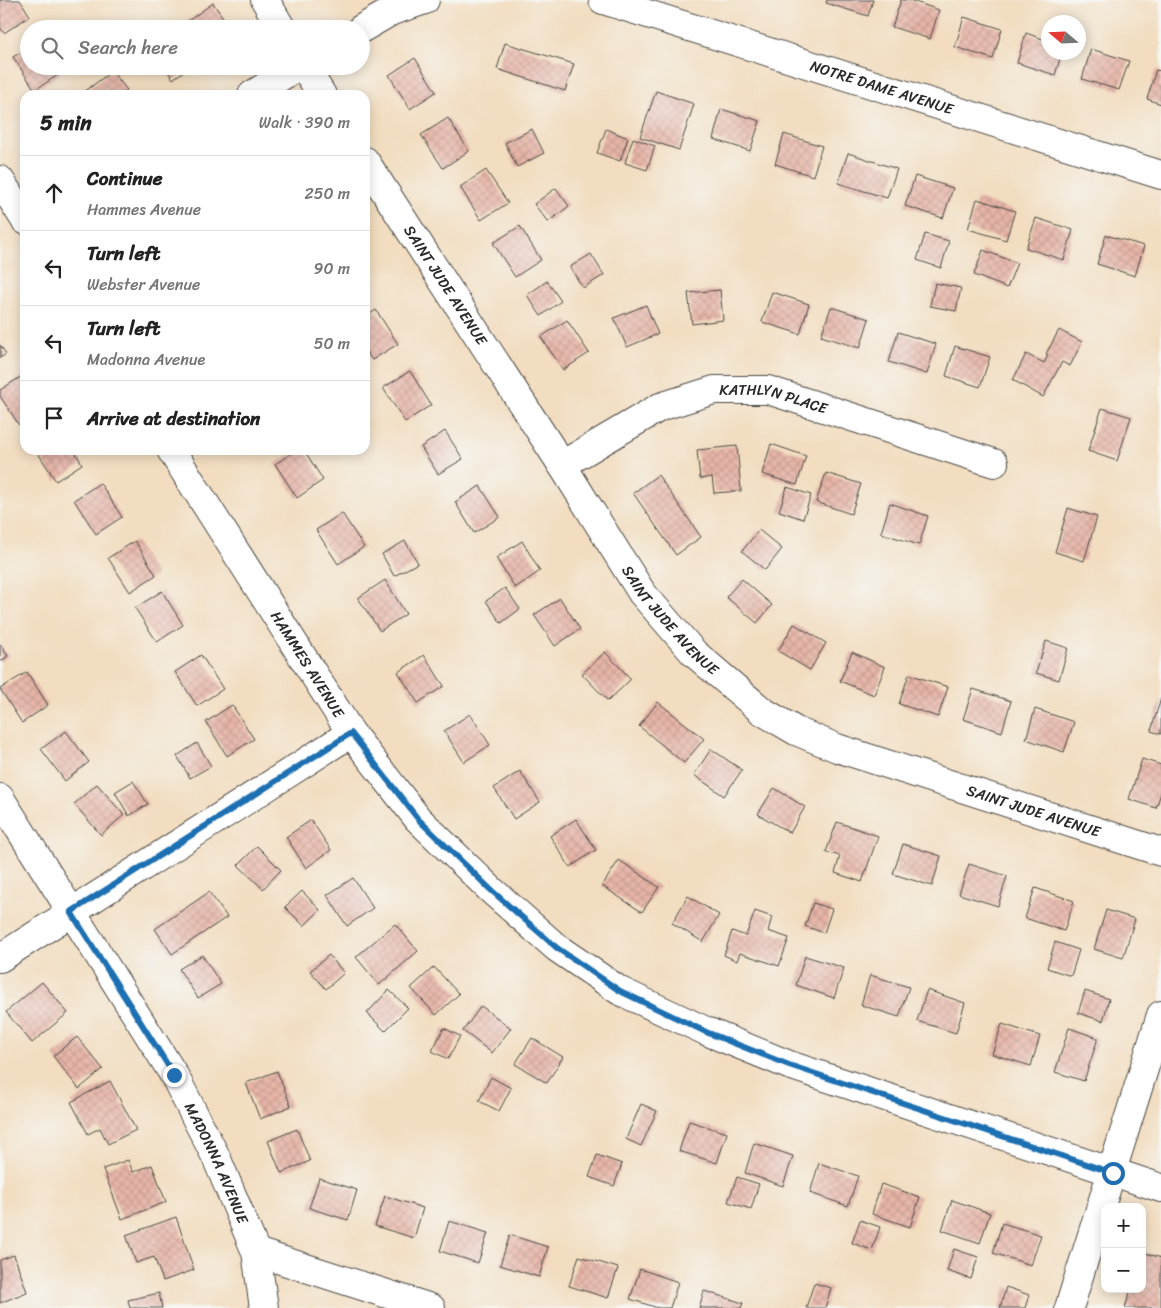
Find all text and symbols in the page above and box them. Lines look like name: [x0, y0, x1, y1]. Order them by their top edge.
north arrow: [1041, 15, 1086, 60]
search box: [20, 20, 370, 75]
text: Search here: [78, 31, 178, 64]
icon: search: [38, 34, 66, 62]
street label: NOTRE DAME AVENUE: [807, 53, 958, 123]
text: 5 min: [40, 104, 92, 142]
text: Walk · 390 m: [259, 108, 350, 137]
text: Continue: [87, 162, 163, 195]
icon: ahead: [40, 179, 68, 207]
text: 250 m: [304, 179, 350, 208]
text: Hammes Avenue: [87, 195, 201, 224]
street label: SAINT JUDE AVENUE: [397, 220, 495, 352]
text: Turn left: [87, 237, 160, 270]
icon: left: [40, 254, 68, 282]
text: 90 m: [314, 254, 350, 283]
text: Webster Avenue: [87, 270, 200, 299]
text: Turn left: [87, 312, 160, 345]
icon: left: [40, 329, 68, 357]
text: 50 m: [314, 329, 350, 358]
text: Madonna Avenue: [87, 345, 205, 374]
street label: KATHLYN PLACE: [719, 377, 832, 422]
text: Arrive at destination: [87, 402, 260, 435]
icon: arrive: [40, 404, 68, 432]
street label: SAINT JUDE AVENUE: [615, 560, 726, 683]
street label: HAMMES AVENUE: [263, 606, 352, 725]
street label: SAINT JUDE AVENUE: [963, 777, 1105, 845]
route end: [163, 1064, 186, 1087]
street label: MADONNA AVENUE: [177, 1098, 256, 1229]
route start: [1102, 1162, 1125, 1185]
map controls: [1101, 1203, 1146, 1293]
button: +: [1101, 1203, 1146, 1248]
button: −: [1101, 1248, 1146, 1293]

